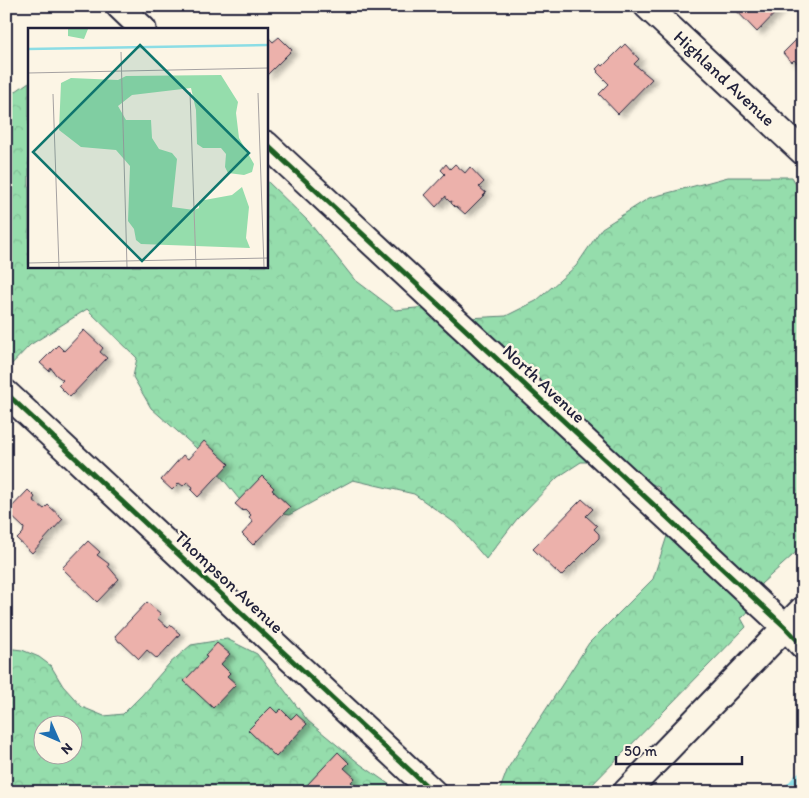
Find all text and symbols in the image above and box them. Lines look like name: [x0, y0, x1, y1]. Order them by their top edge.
street label: Highland Avenue: [669, 26, 780, 131]
inset map: [28, 28, 268, 268]
street label: North Avenue: [498, 340, 590, 428]
street label: Thompson Avenue: [170, 526, 288, 638]
north arrow: [32, 716, 82, 766]
scale bar: [616, 733, 743, 765]
text: N: [57, 739, 76, 758]
text: 50 m: [624, 742, 657, 760]

